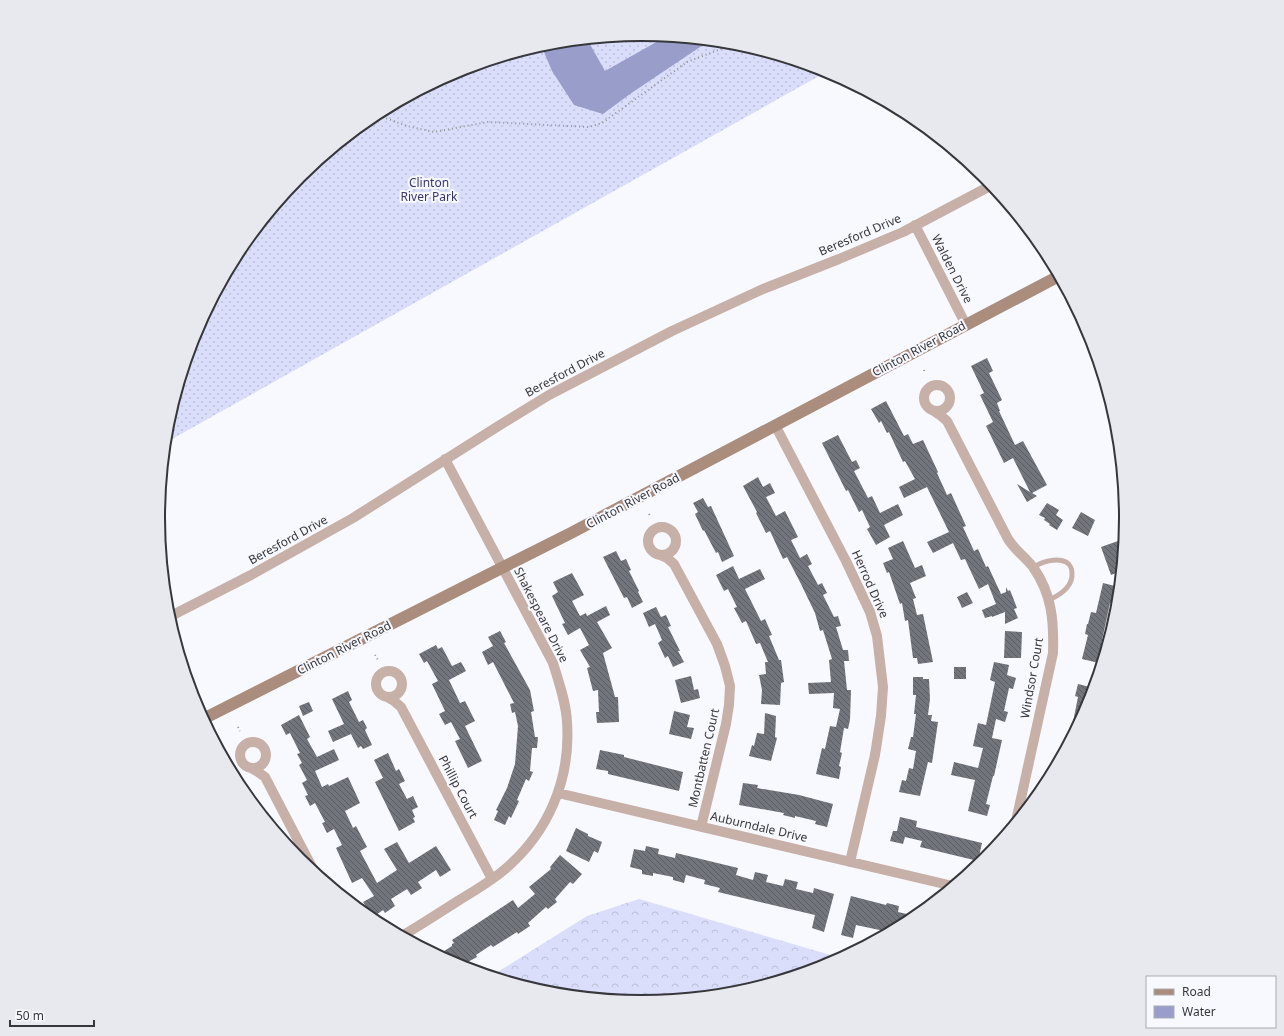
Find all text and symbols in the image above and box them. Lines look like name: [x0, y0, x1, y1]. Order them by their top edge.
park label: Clinton River Park: [401, 174, 458, 205]
street label: Beresford Drive: [816, 209, 904, 260]
street label: Walden Drive: [928, 231, 977, 306]
street label: Clinton River Road: [869, 317, 969, 380]
street label: Beresford Drive: [522, 344, 608, 401]
street label: Clinton River Road: [583, 469, 683, 532]
street label: Beresford Drive: [245, 511, 331, 568]
street label: Herrod Drive: [848, 547, 893, 621]
street label: Shakespeare Drive: [510, 564, 573, 666]
street label: Clinton River Road: [294, 616, 394, 679]
street label: Windsor Court: [1016, 636, 1047, 720]
street label: Montbatten Court: [684, 706, 723, 809]
street label: Phillip Court: [435, 752, 482, 822]
street label: Auburndale Drive: [709, 807, 809, 846]
legend: [1146, 976, 1276, 1028]
text: Road: [1182, 983, 1211, 1000]
scale bar: [10, 1002, 94, 1028]
text: Water: [1182, 1003, 1216, 1020]
text: 50 m: [16, 1007, 44, 1024]

